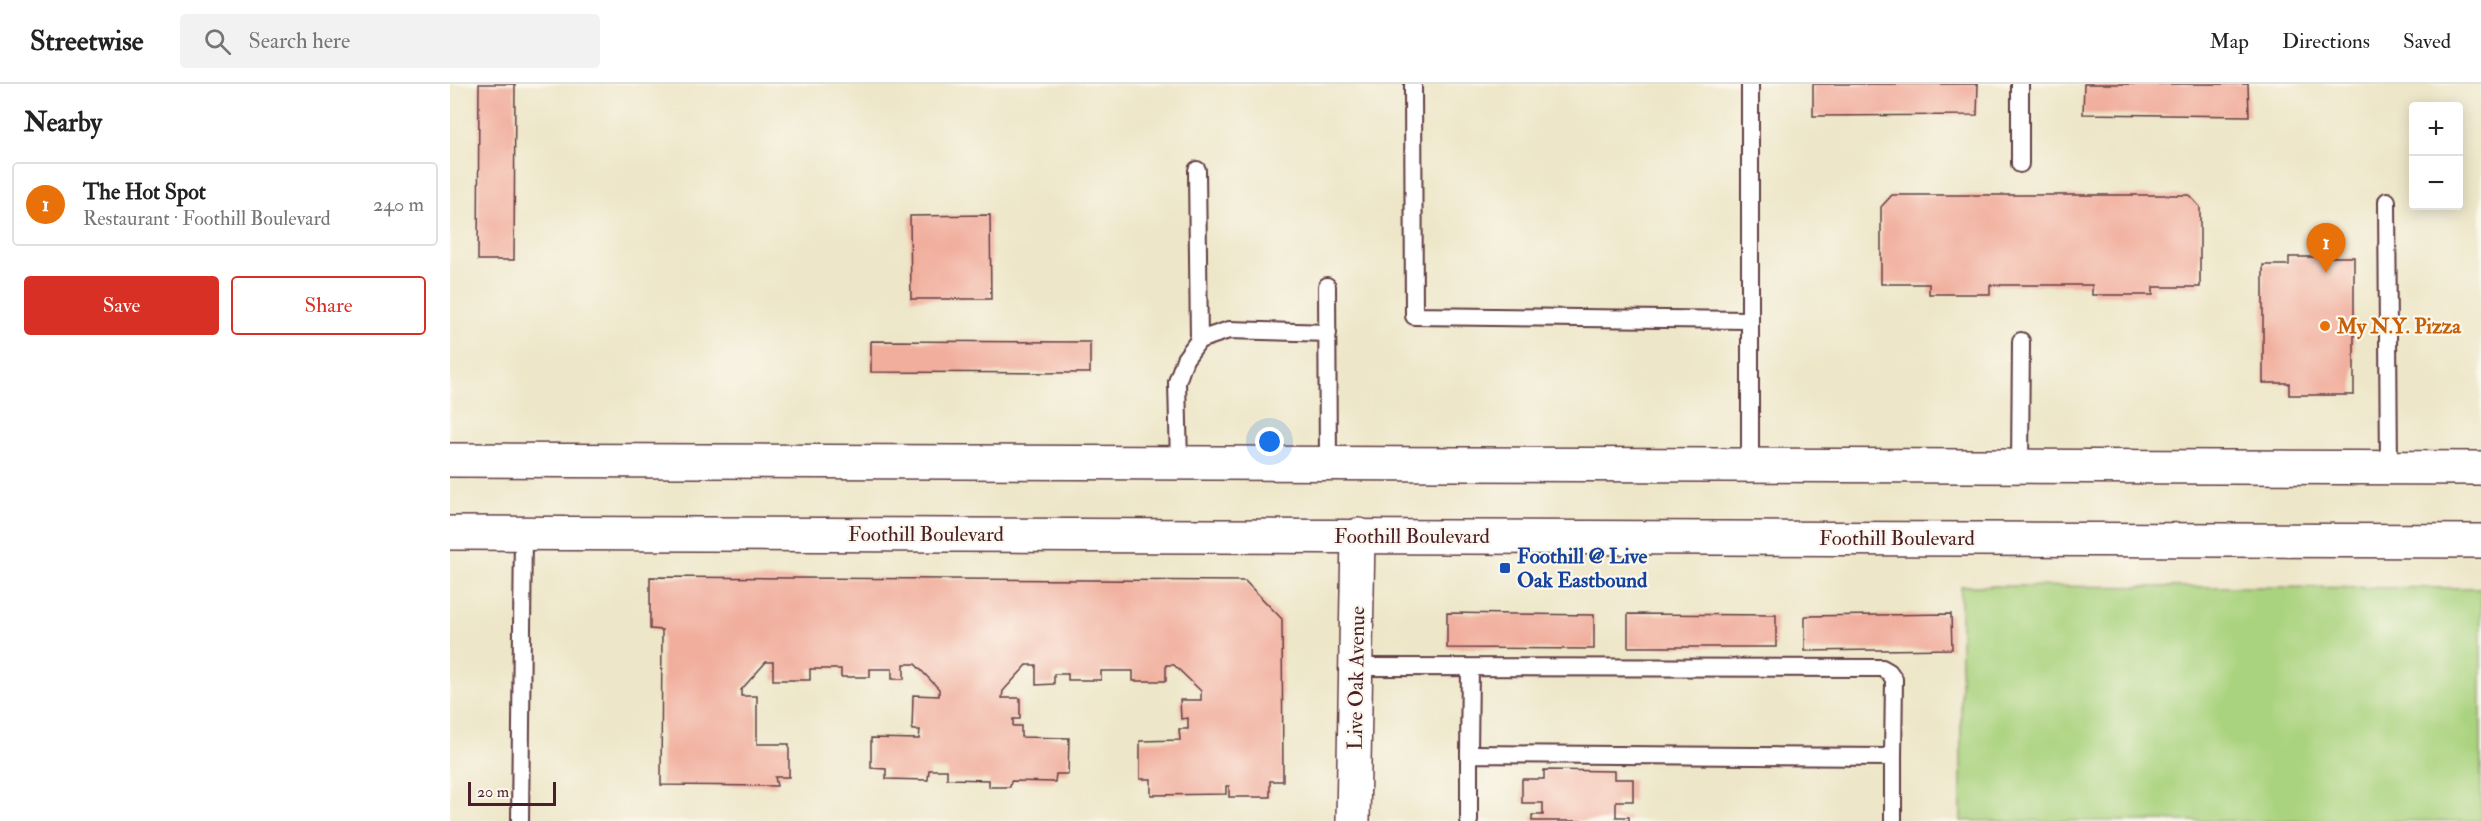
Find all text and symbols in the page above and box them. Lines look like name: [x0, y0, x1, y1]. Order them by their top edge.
search box: [180, 14, 600, 68]
text: Streetwise: [30, 24, 144, 59]
icon: search: [201, 25, 234, 58]
text: Search here: [249, 27, 350, 55]
text: Map: [2209, 28, 2249, 55]
text: Directions: [2282, 28, 2370, 55]
text: Saved: [2403, 28, 2451, 55]
map controls: [2409, 102, 2463, 210]
button: +: [2409, 102, 2463, 156]
text: Nearby: [24, 107, 102, 139]
button: −: [2409, 156, 2463, 210]
text: The Hot Spot: [83, 178, 206, 206]
text: 1: [42, 192, 49, 217]
text: 240 m: [373, 192, 424, 217]
text: Restaurant · Foothill Boulevard: [83, 206, 331, 231]
pin: 1: [2306, 224, 2346, 273]
button: Save: [24, 276, 219, 335]
button: Share: [231, 276, 426, 335]
place label: My N.Y. Pizza: [2336, 313, 2462, 340]
marker: My N.Y. Pizza: [2318, 319, 2332, 333]
your location: [1255, 427, 1284, 456]
street label: Foothill Boulevard: [848, 521, 1005, 548]
street label: Foothill Boulevard: [1334, 523, 1491, 550]
street label: Foothill Boulevard: [1819, 525, 1976, 552]
place label: Foothill @ Live Oak Eastbound: [1517, 543, 1648, 594]
marker: Foothill @ Live Oak Eastbound: [1498, 561, 1512, 575]
street label: Live Oak Avenue: [1342, 606, 1371, 750]
scale bar: [468, 779, 556, 806]
text: 20 m: [477, 782, 509, 802]

